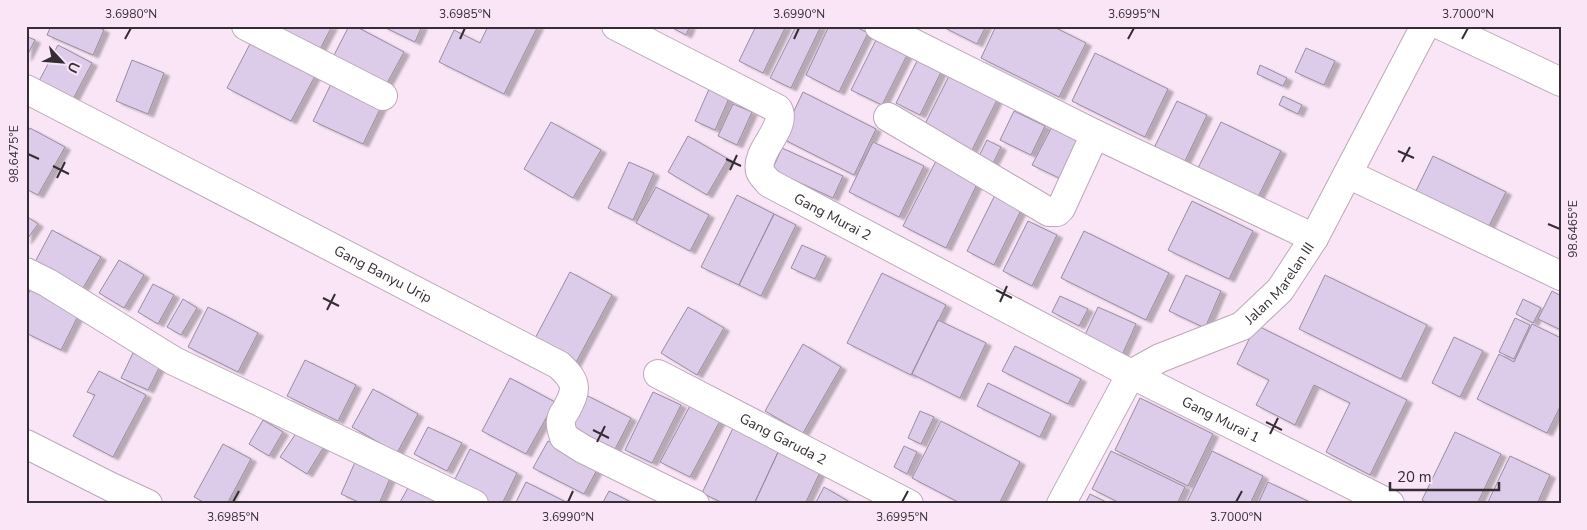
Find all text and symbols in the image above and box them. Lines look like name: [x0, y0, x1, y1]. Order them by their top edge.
text: 3.6980°N: [105, 6, 157, 22]
text: 3.6985°N: [439, 6, 491, 22]
text: 3.6990°N: [773, 6, 825, 22]
text: 3.6995°N: [1108, 6, 1160, 22]
text: 3.7000°N: [1442, 6, 1494, 22]
north arrow: [38, 38, 88, 88]
text: U: [62, 59, 84, 76]
text: 98.6475°E: [6, 125, 22, 183]
street label: Gang Murai 2: [790, 189, 874, 245]
text: 98.6465°E: [1565, 200, 1581, 258]
street label: Jalan Marelan III: [1240, 239, 1319, 329]
street label: Gang Banyu Urip: [331, 241, 435, 307]
street label: Gang Murai 1: [1179, 392, 1263, 447]
street label: Gang Garuda 2: [736, 409, 830, 470]
scale bar: [1390, 460, 1498, 492]
text: 20 m: [1397, 467, 1432, 487]
text: 3.6985°N: [207, 509, 259, 525]
text: 3.6990°N: [542, 509, 594, 525]
text: 3.6995°N: [876, 509, 928, 525]
text: 3.7000°N: [1210, 509, 1262, 525]

